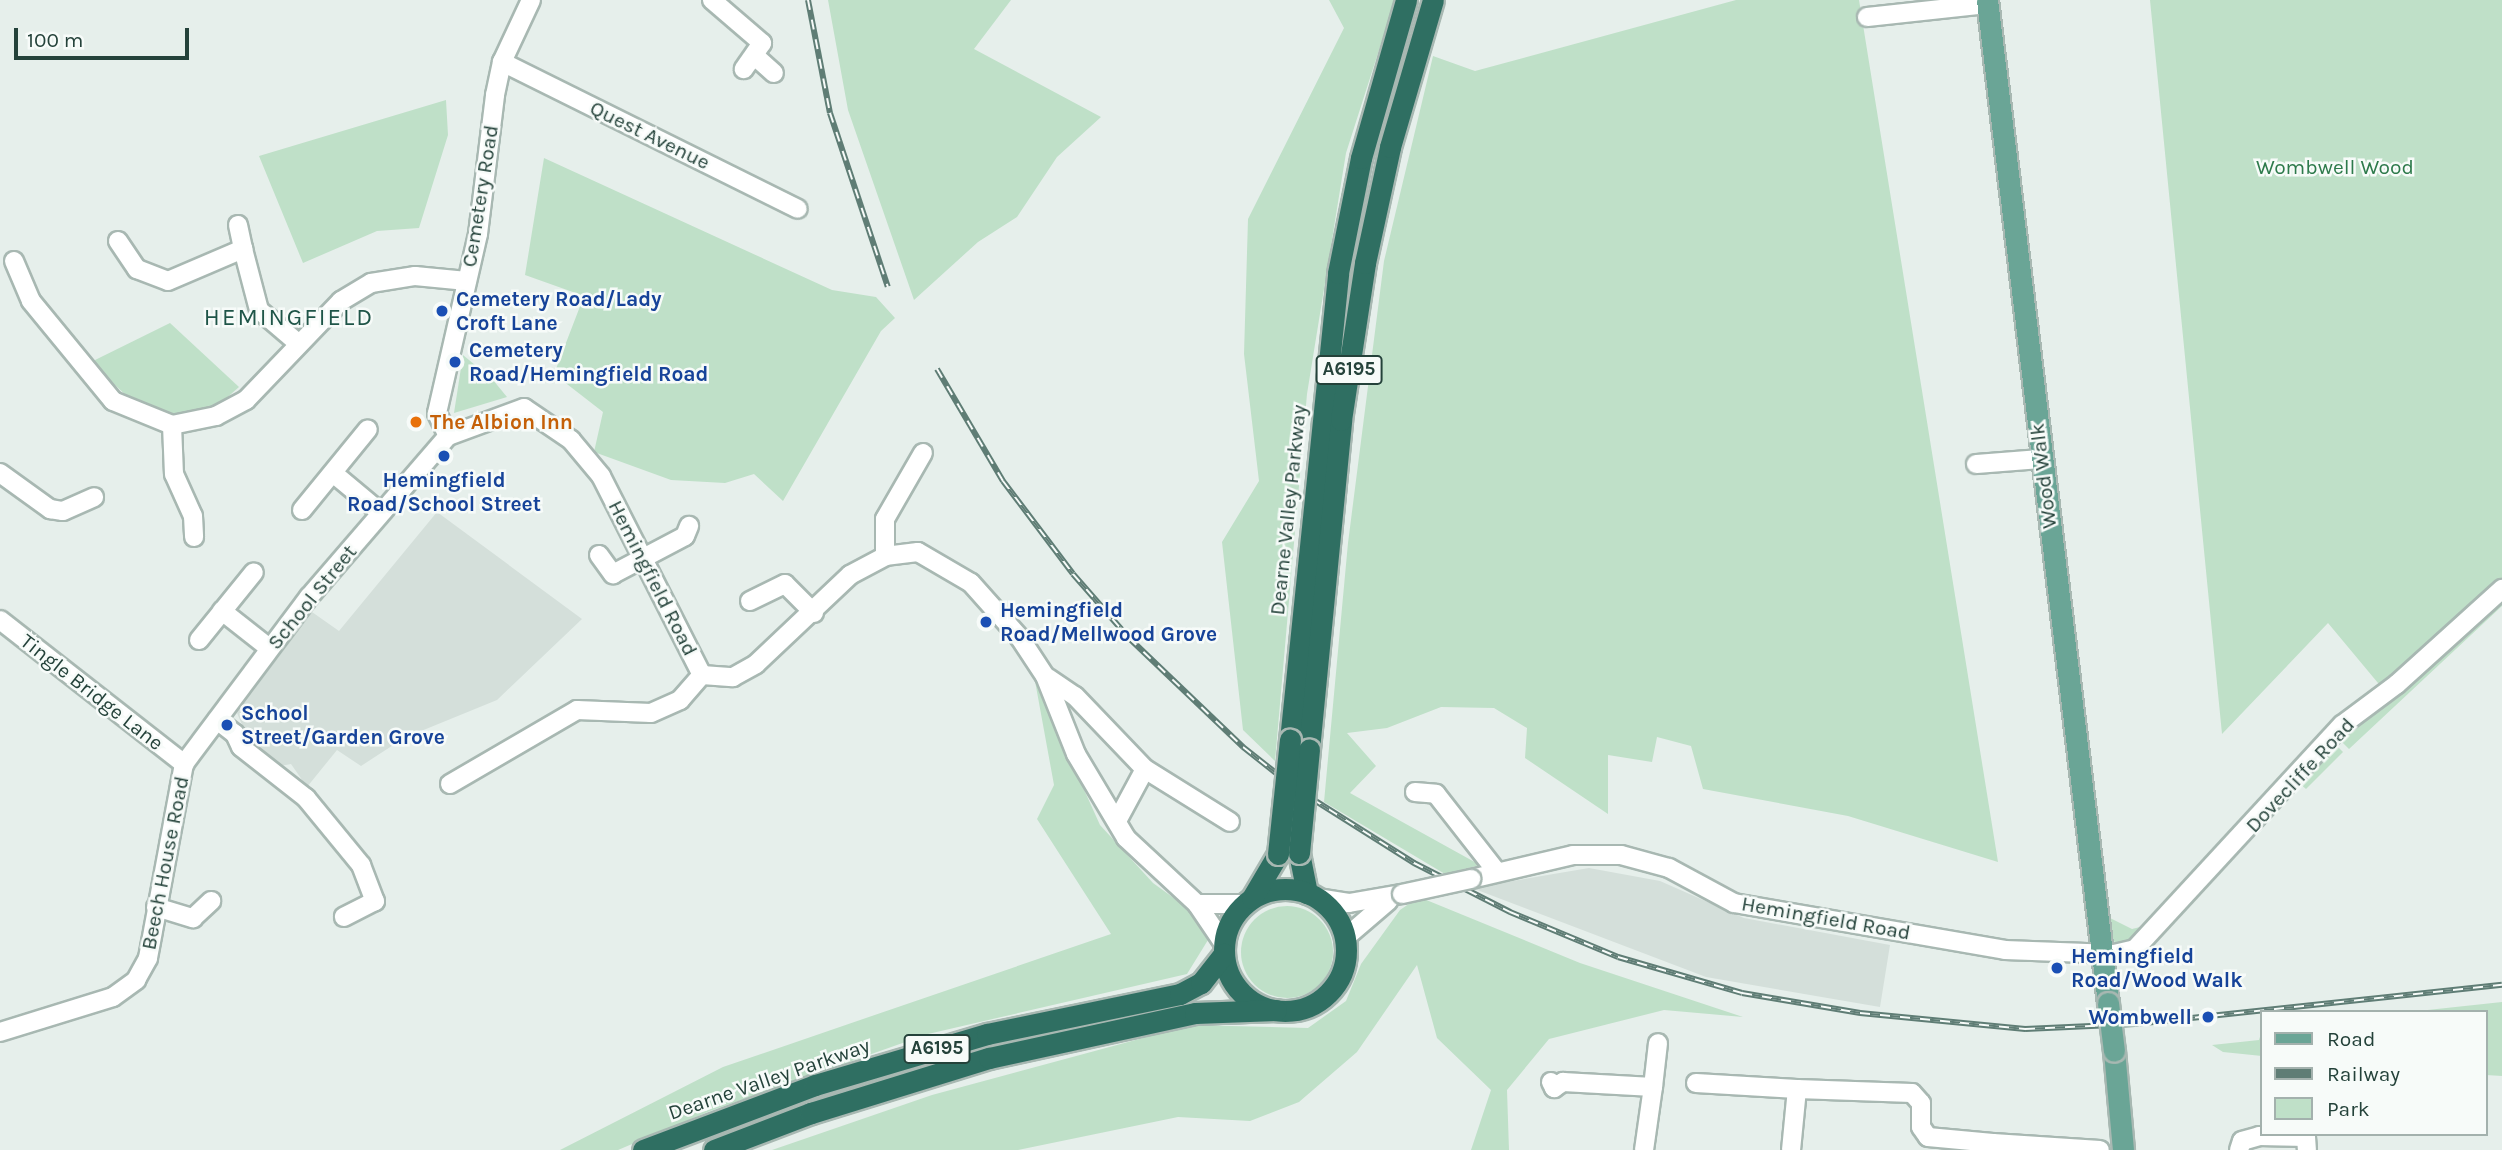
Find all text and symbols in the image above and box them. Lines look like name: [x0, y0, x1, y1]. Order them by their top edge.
scale bar: [18, 14, 192, 58]
text: 100 m: [27, 28, 84, 52]
street label: Quest Avenue: [586, 95, 714, 175]
street label: Cemetery Road: [456, 123, 504, 269]
park label: Wombwell Wood: [2256, 154, 2414, 180]
place label: Cemetery Road/Lady Croft Lane: [456, 286, 662, 336]
marker: Cemetery Road/Lady Croft Lane: [434, 303, 450, 319]
district label: HEMINGFIELD: [205, 304, 373, 332]
place label: Cemetery Road/Hemingfield Road: [469, 337, 708, 387]
marker: Cemetery Road/Hemingfield Road: [447, 354, 463, 370]
road number: A6195: [1314, 354, 1384, 386]
street label: Dearne Valley Parkway: [1264, 404, 1312, 616]
place label: The Albion Inn: [430, 409, 573, 435]
marker: The Albion Inn: [408, 414, 424, 430]
street label: Wood Walk: [2024, 422, 2062, 530]
marker: Hemingfield Road/School Street: [436, 448, 452, 464]
place label: Hemingfield Road/School Street: [347, 467, 541, 517]
street label: Hemingfield Road: [603, 496, 703, 660]
street label: School Street: [262, 539, 362, 655]
place label: Hemingfield Road/Mellwood Grove: [1000, 597, 1217, 647]
marker: Hemingfield Road/Mellwood Grove: [978, 614, 994, 630]
street label: Tingle Bridge Lane: [15, 628, 169, 756]
place label: School Street/Garden Grove: [241, 700, 445, 750]
street label: Dovecliffe Road: [2240, 712, 2360, 838]
marker: School Street/Garden Grove: [219, 717, 235, 733]
street label: Beech House Road: [136, 774, 194, 952]
street label: Hemingfield Road: [1740, 891, 1912, 945]
place label: Hemingfield Road/Wood Walk: [2071, 943, 2243, 993]
marker: Hemingfield Road/Wood Walk: [2049, 960, 2065, 976]
place label: Wombwell: [2088, 1004, 2192, 1030]
marker: Wombwell: [2198, 1007, 2218, 1027]
legend: [2260, 1010, 2488, 1136]
text: Road: [2327, 1027, 2375, 1051]
street label: Dearne Valley Parkway: [665, 1033, 873, 1125]
road number: A6195: [902, 1034, 972, 1064]
text: Railway: [2327, 1062, 2400, 1086]
text: Park: [2327, 1097, 2370, 1121]

